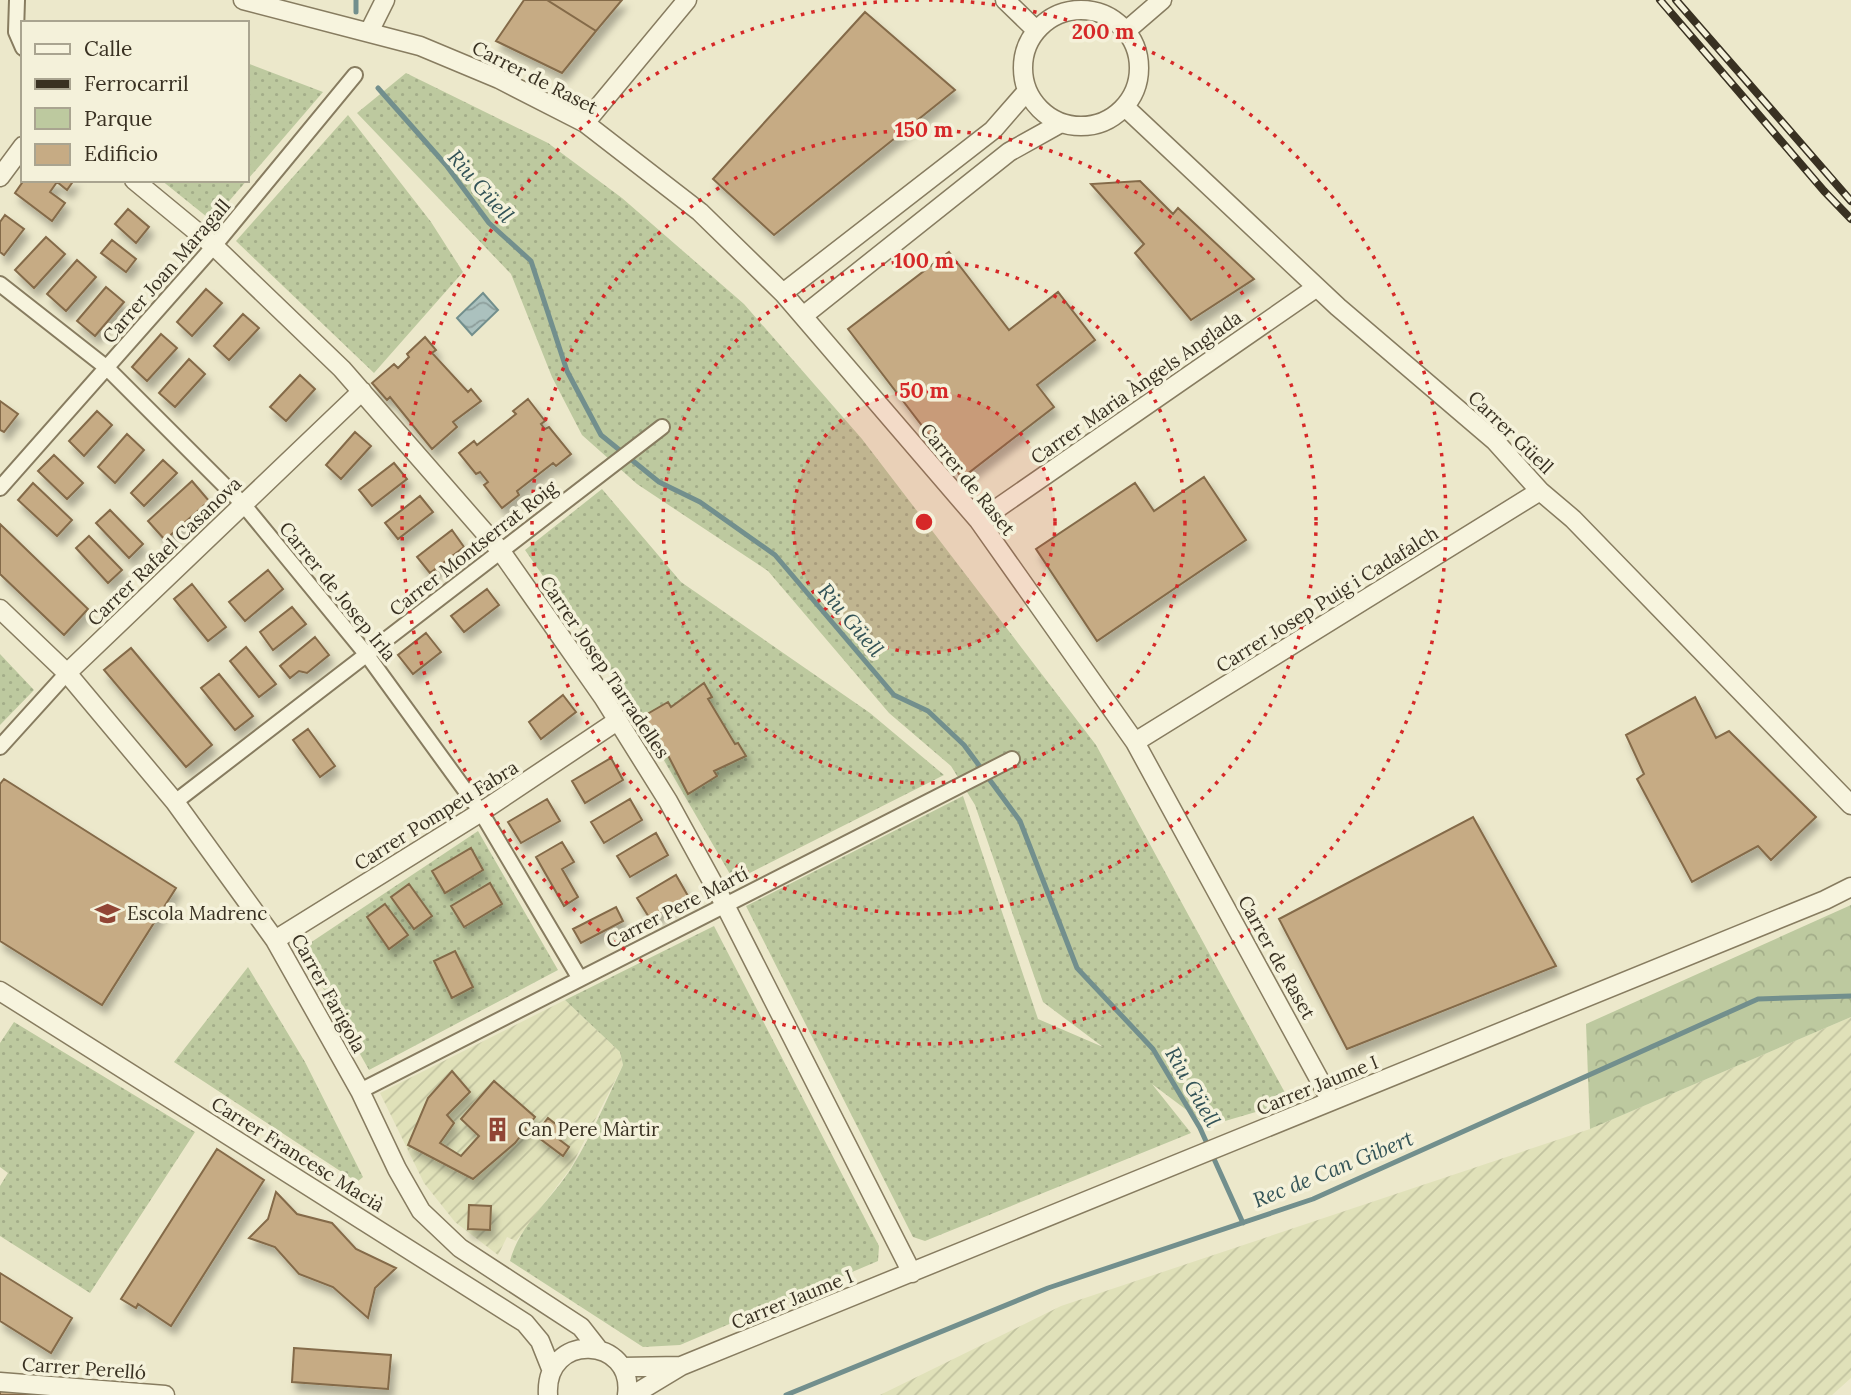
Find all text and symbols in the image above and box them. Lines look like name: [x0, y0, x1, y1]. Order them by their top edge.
text: 200 m: [1072, 18, 1134, 45]
legend: [21, 21, 248, 182]
text: Calle: [84, 35, 132, 62]
street label: Carrer de Raset: [468, 35, 602, 119]
text: Ferrocarril: [84, 70, 189, 97]
text: Parque: [84, 105, 152, 132]
text: 150 m: [895, 116, 953, 143]
text: Edificio: [84, 140, 158, 167]
water label: Riu Güell: [442, 144, 520, 228]
street label: Carrer Joan Maragall: [97, 194, 235, 348]
text: 100 m: [894, 247, 954, 274]
street label: Carrer Maria Àngels Anglada: [1026, 305, 1246, 469]
text: 50 m: [899, 377, 949, 404]
street label: Carrer Güell: [1463, 385, 1559, 479]
street label: Carrer de Raset: [915, 418, 1021, 541]
street label: Carrer Rafael Casanova: [82, 471, 246, 631]
street label: Carrer Montserrat Roig: [384, 475, 562, 621]
centre of rings: [912, 510, 936, 534]
street label: Carrer de Josep Irla: [274, 516, 402, 666]
street label: Carrer Josep Puig i Cadafalch: [1211, 521, 1443, 677]
street label: Carrer Josep Tarradelles: [535, 571, 675, 763]
water label: Riu Güell: [812, 578, 890, 662]
street label: Carrer Pompeu Fabra: [350, 755, 523, 875]
street label: Carrer Pere Martí: [602, 861, 752, 953]
street label: Carrer de Raset: [1233, 891, 1321, 1024]
school or university icon: Escola Madrenc: [93, 899, 121, 927]
place label: Escola Madrenc: [127, 901, 267, 925]
street label: Carrer Farigola: [286, 929, 372, 1057]
water label: Riu Güell: [1159, 1042, 1227, 1132]
street label: Carrer Jaume I: [1253, 1050, 1381, 1120]
street label: Carrer Francesc Macià: [207, 1091, 389, 1217]
building icon: Can Pere Màrtir: [484, 1115, 512, 1143]
place label: Can Pere Màrtir: [518, 1117, 660, 1141]
water label: Rec de Can Gibert: [1249, 1124, 1417, 1213]
street label: Carrer Jaume I: [728, 1264, 856, 1334]
street label: Carrer Perelló: [21, 1352, 147, 1384]

